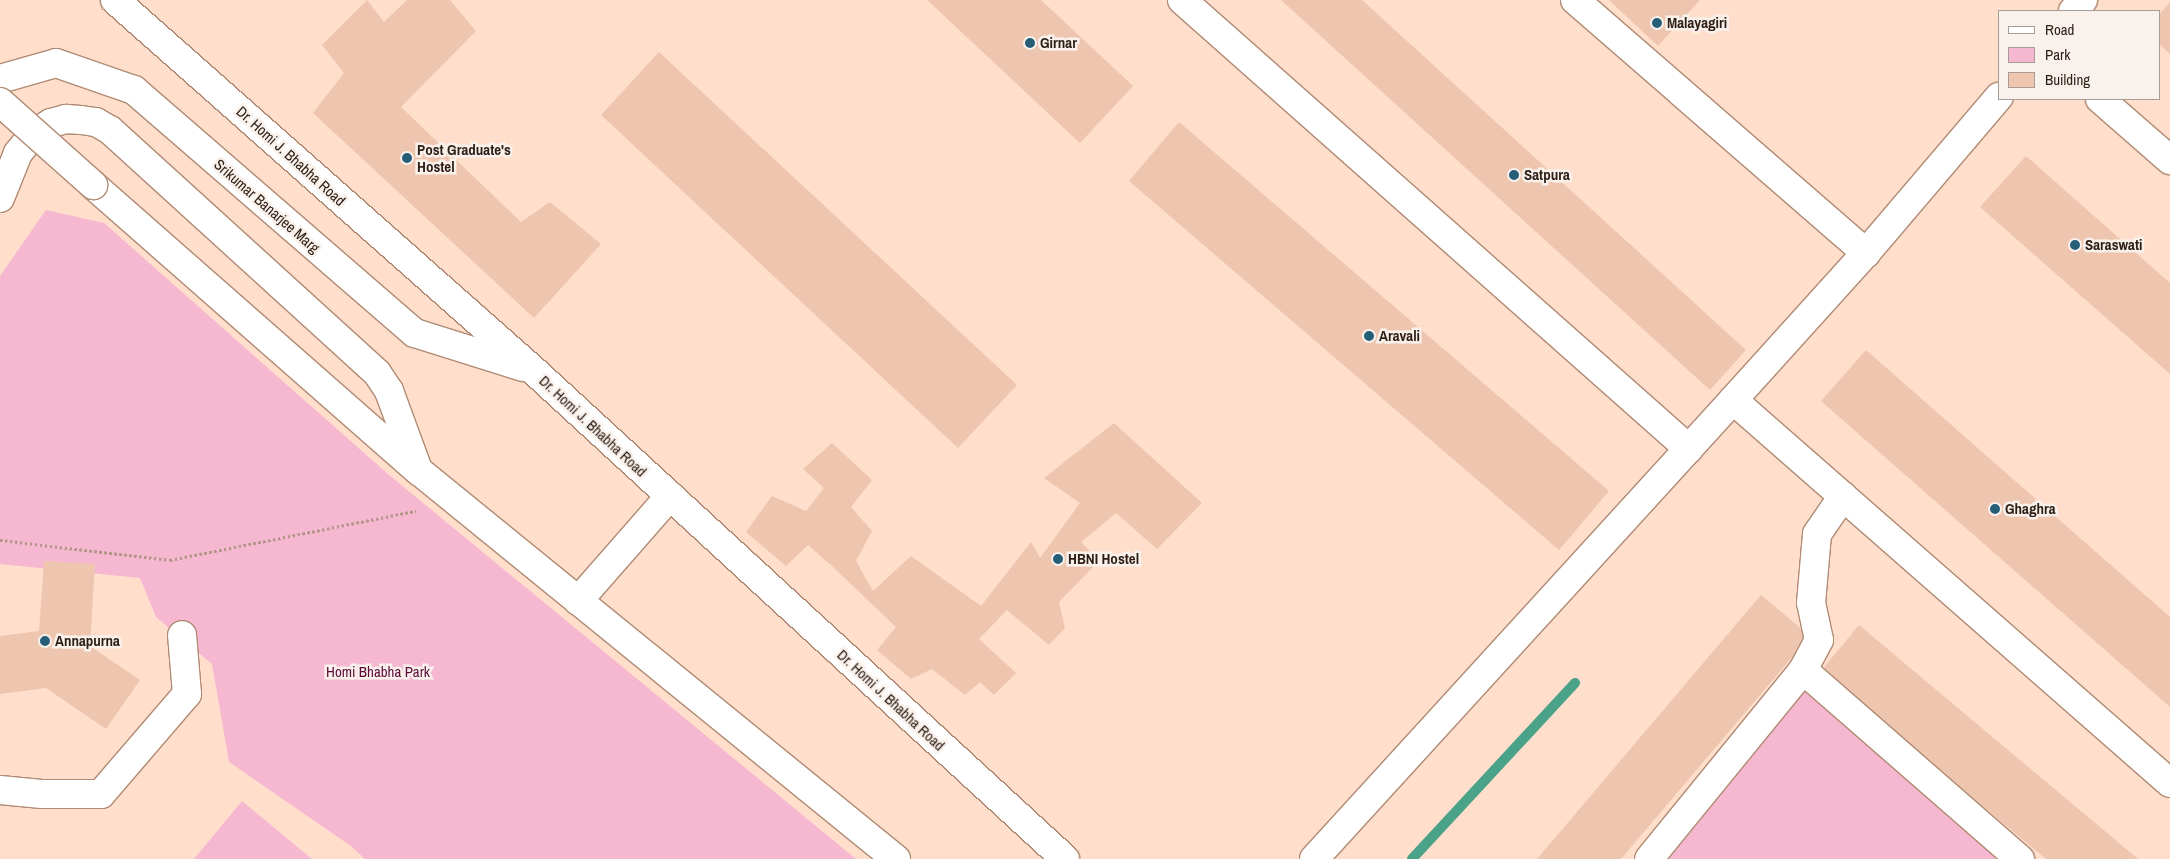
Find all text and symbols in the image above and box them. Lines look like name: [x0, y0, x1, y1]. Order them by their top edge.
legend: [1998, 10, 2160, 100]
place label: Malayagiri: [1667, 14, 1727, 32]
marker: Malayagiri: [1651, 17, 1663, 29]
text: Road: [2045, 19, 2074, 40]
place label: Girnar: [1040, 34, 1077, 52]
marker: Girnar: [1024, 37, 1036, 49]
text: Park: [2045, 44, 2070, 65]
text: Building: [2045, 69, 2090, 90]
street label: Dr. Homi J. Bhabha Road: [233, 102, 349, 210]
place label: Post Graduate's Hostel: [417, 140, 511, 175]
marker: Post Graduate's Hostel: [401, 152, 413, 164]
street label: Srikumar Banarjee Marg: [211, 155, 323, 257]
place label: Satpura: [1524, 166, 1570, 184]
marker: Satpura: [1508, 169, 1520, 181]
place label: Saraswati: [2085, 236, 2142, 254]
marker: Saraswati: [2069, 239, 2081, 251]
place label: Aravali: [1379, 327, 1420, 345]
marker: Aravali: [1363, 330, 1375, 342]
street label: Dr. Homi J. Bhabha Road: [536, 372, 650, 480]
place label: Ghaghra: [2005, 500, 2056, 518]
marker: Ghaghra: [1989, 503, 2001, 515]
place label: HBNI Hostel: [1068, 550, 1139, 568]
marker: HBNI Hostel: [1052, 553, 1064, 565]
place label: Annapurna: [55, 632, 120, 650]
marker: Annapurna: [39, 635, 51, 647]
street label: Dr. Homi J. Bhabha Road: [834, 646, 948, 754]
park label: Homi Bhabha Park: [326, 663, 430, 681]

